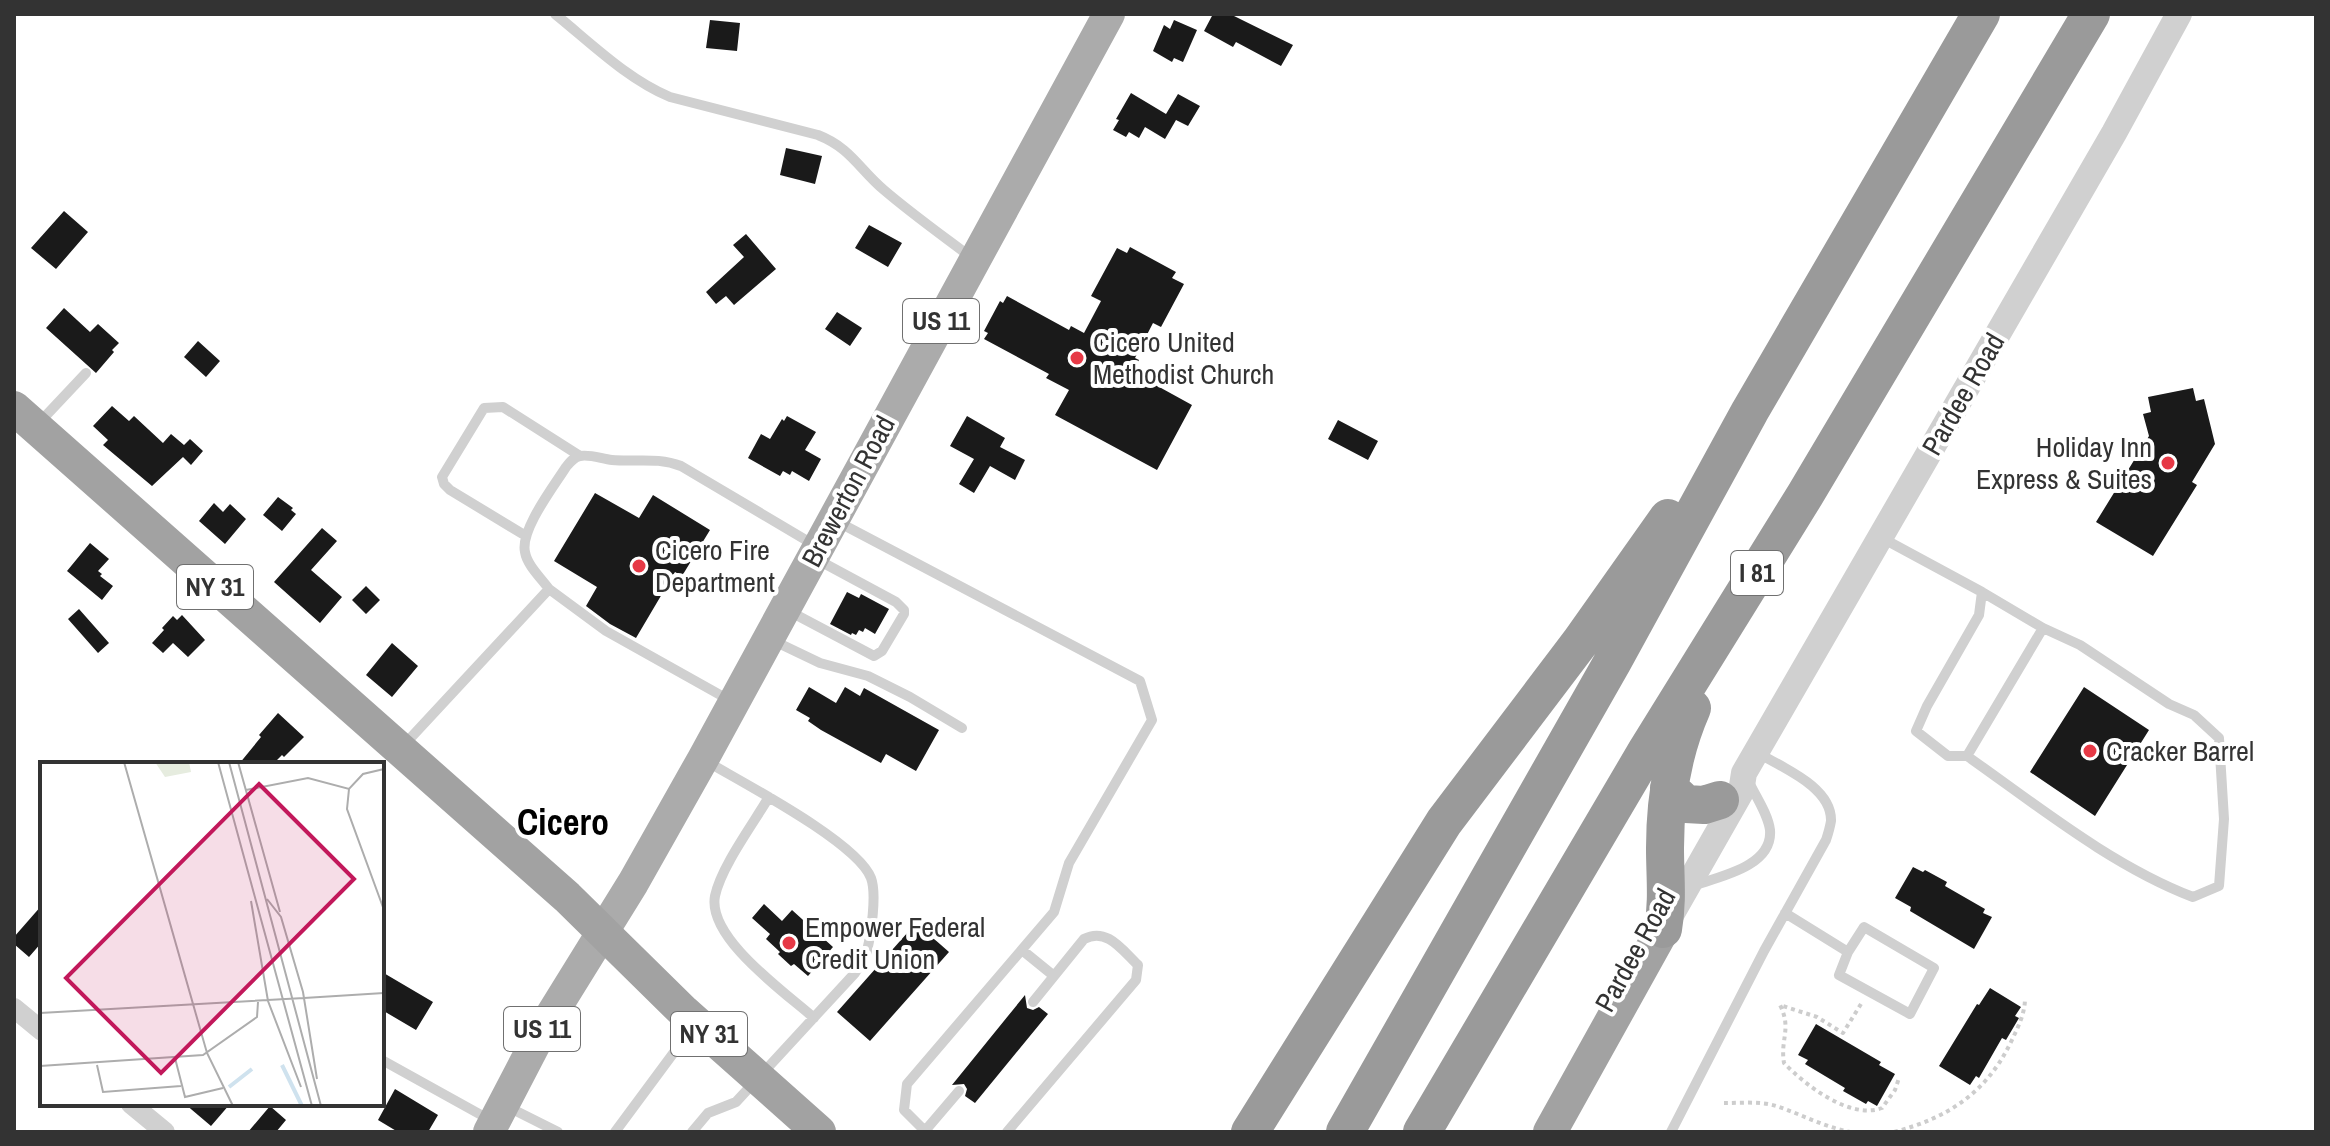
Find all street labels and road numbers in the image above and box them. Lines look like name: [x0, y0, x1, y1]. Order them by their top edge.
road number: US 11: [903, 299, 979, 343]
street label: Pardee Road: [1913, 326, 2013, 462]
street label: Brewerton Road: [792, 409, 904, 573]
road number: I 81: [1731, 551, 1783, 595]
road number: NY 31: [177, 565, 253, 609]
street label: Pardee Road: [1586, 882, 1684, 1018]
road number: US 11: [504, 1007, 580, 1051]
road number: NY 31: [671, 1012, 747, 1056]

